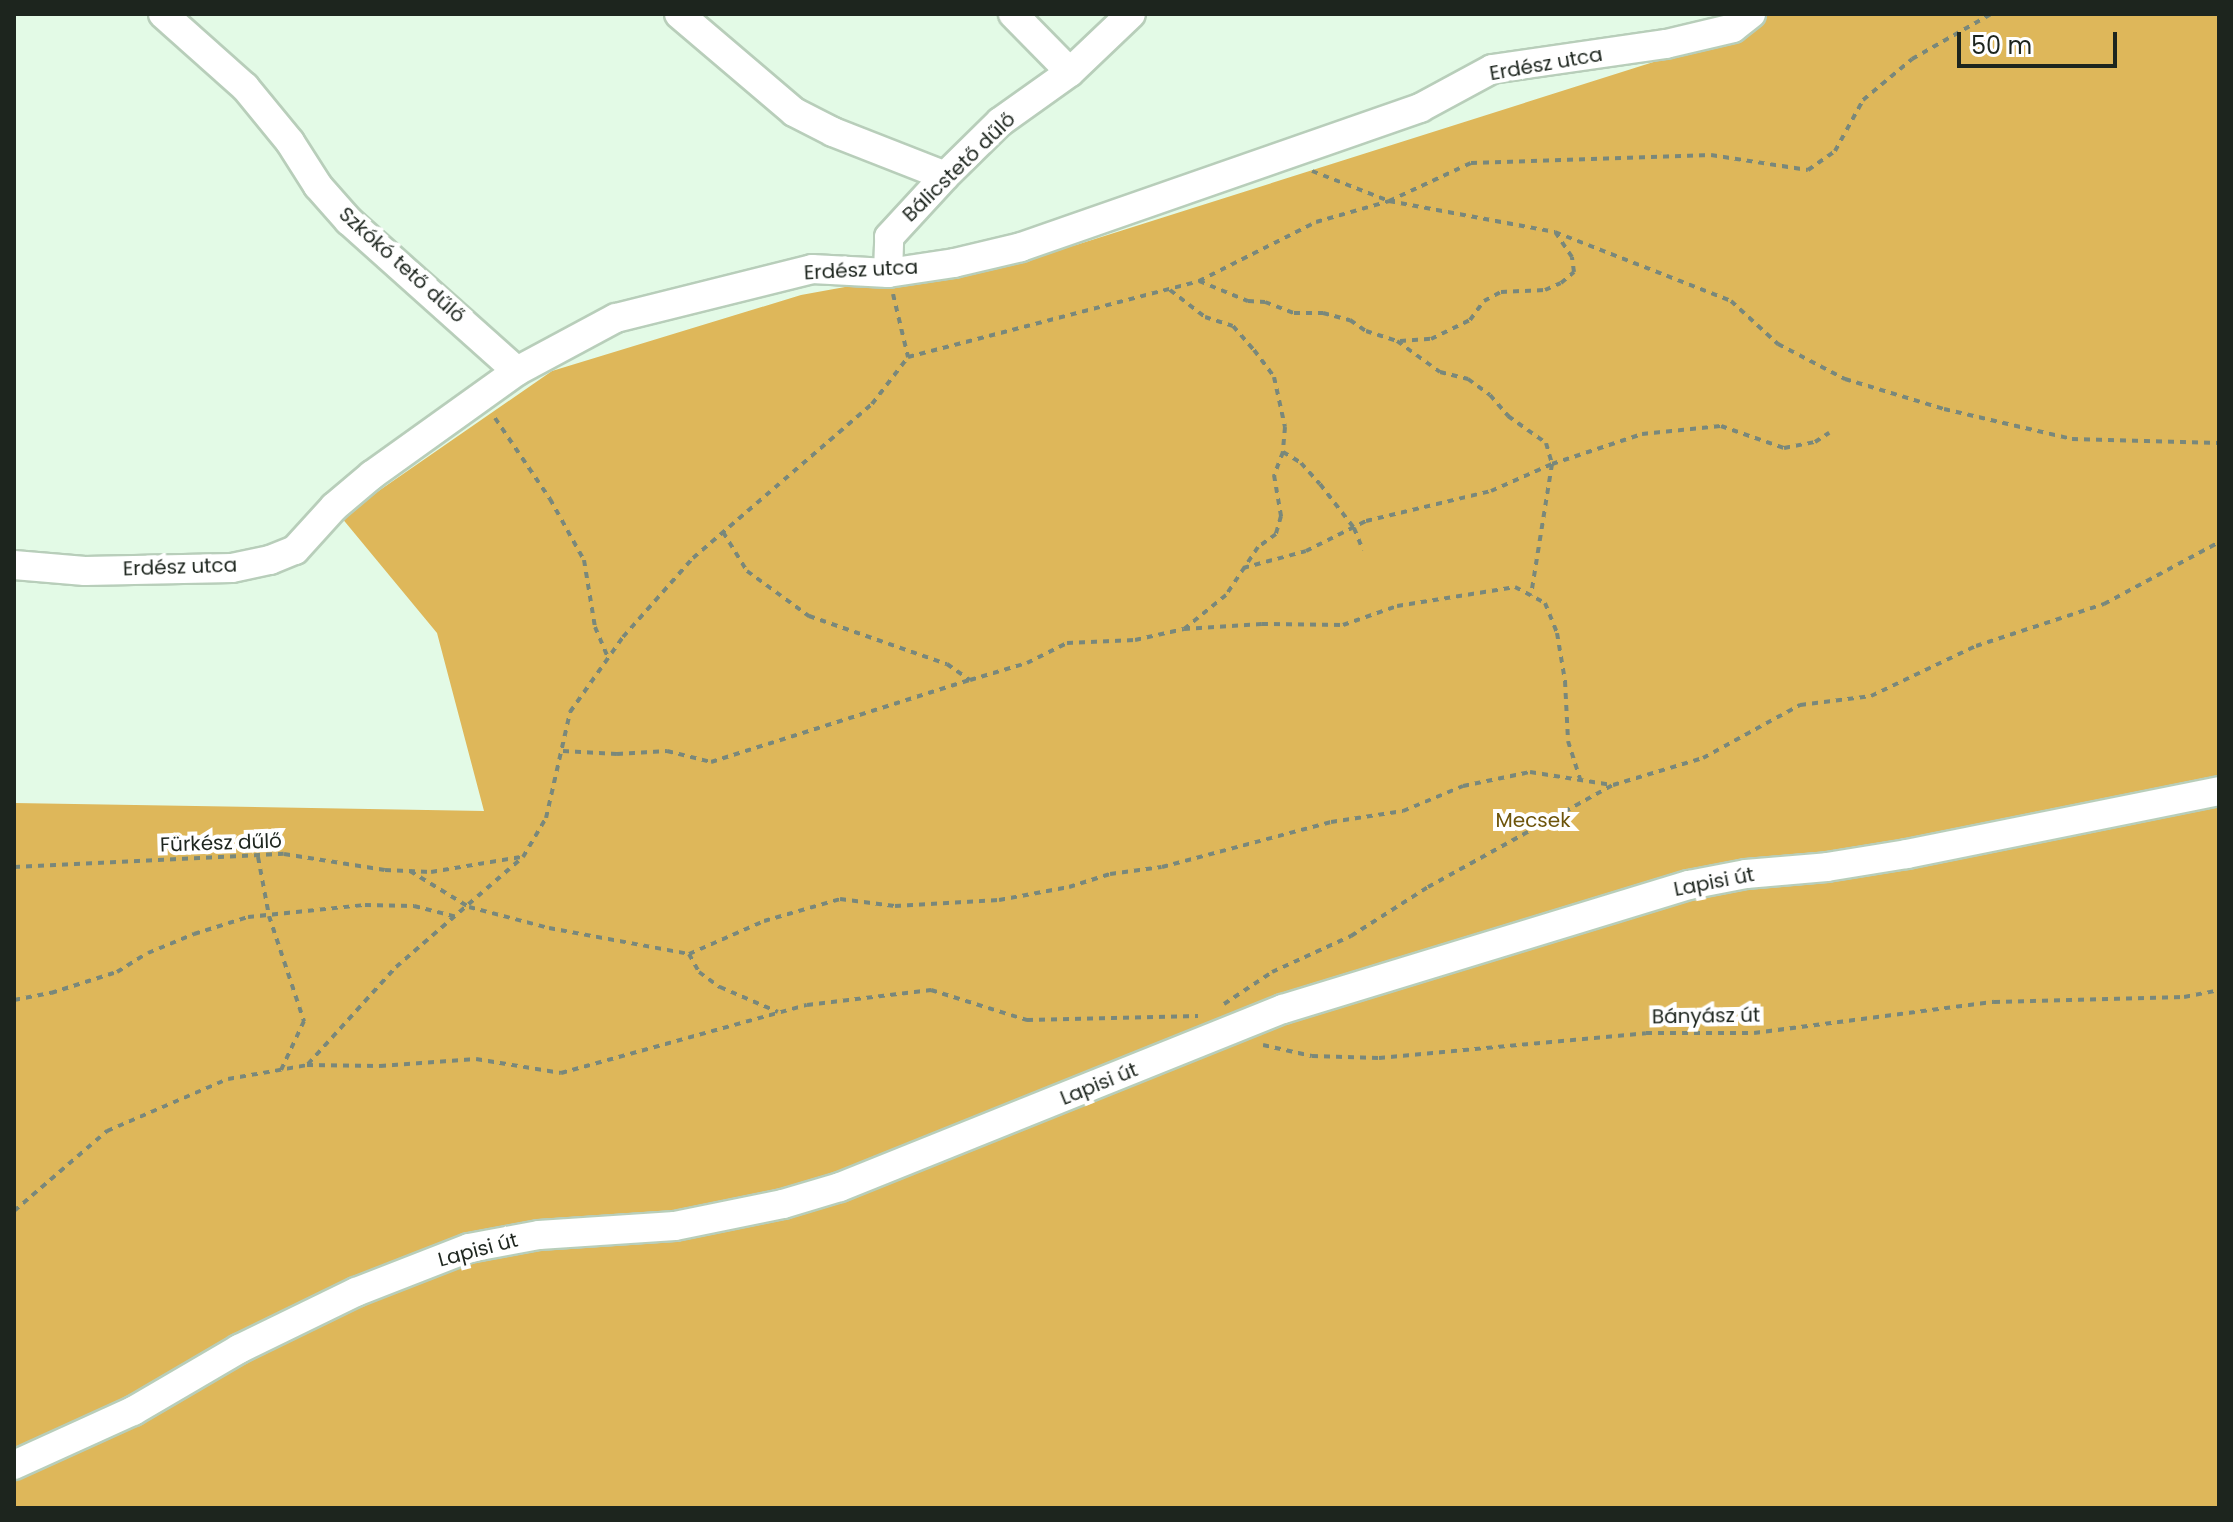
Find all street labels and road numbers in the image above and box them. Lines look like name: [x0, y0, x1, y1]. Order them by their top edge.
street label: Erdész utca: [1488, 42, 1604, 86]
street label: Bálicstető dűlő: [898, 107, 1020, 227]
street label: Szkókó tető dűlő: [334, 202, 470, 328]
street label: Erdész utca: [803, 255, 919, 285]
street label: Erdész utca: [122, 553, 238, 581]
street label: Fürkész dűlő: [160, 829, 282, 857]
street label: Lapisi út: [1672, 862, 1756, 902]
street label: Bányász út: [1652, 1003, 1760, 1029]
street label: Lapisi út: [1057, 1058, 1141, 1110]
street label: Lapisi út: [436, 1228, 520, 1272]

